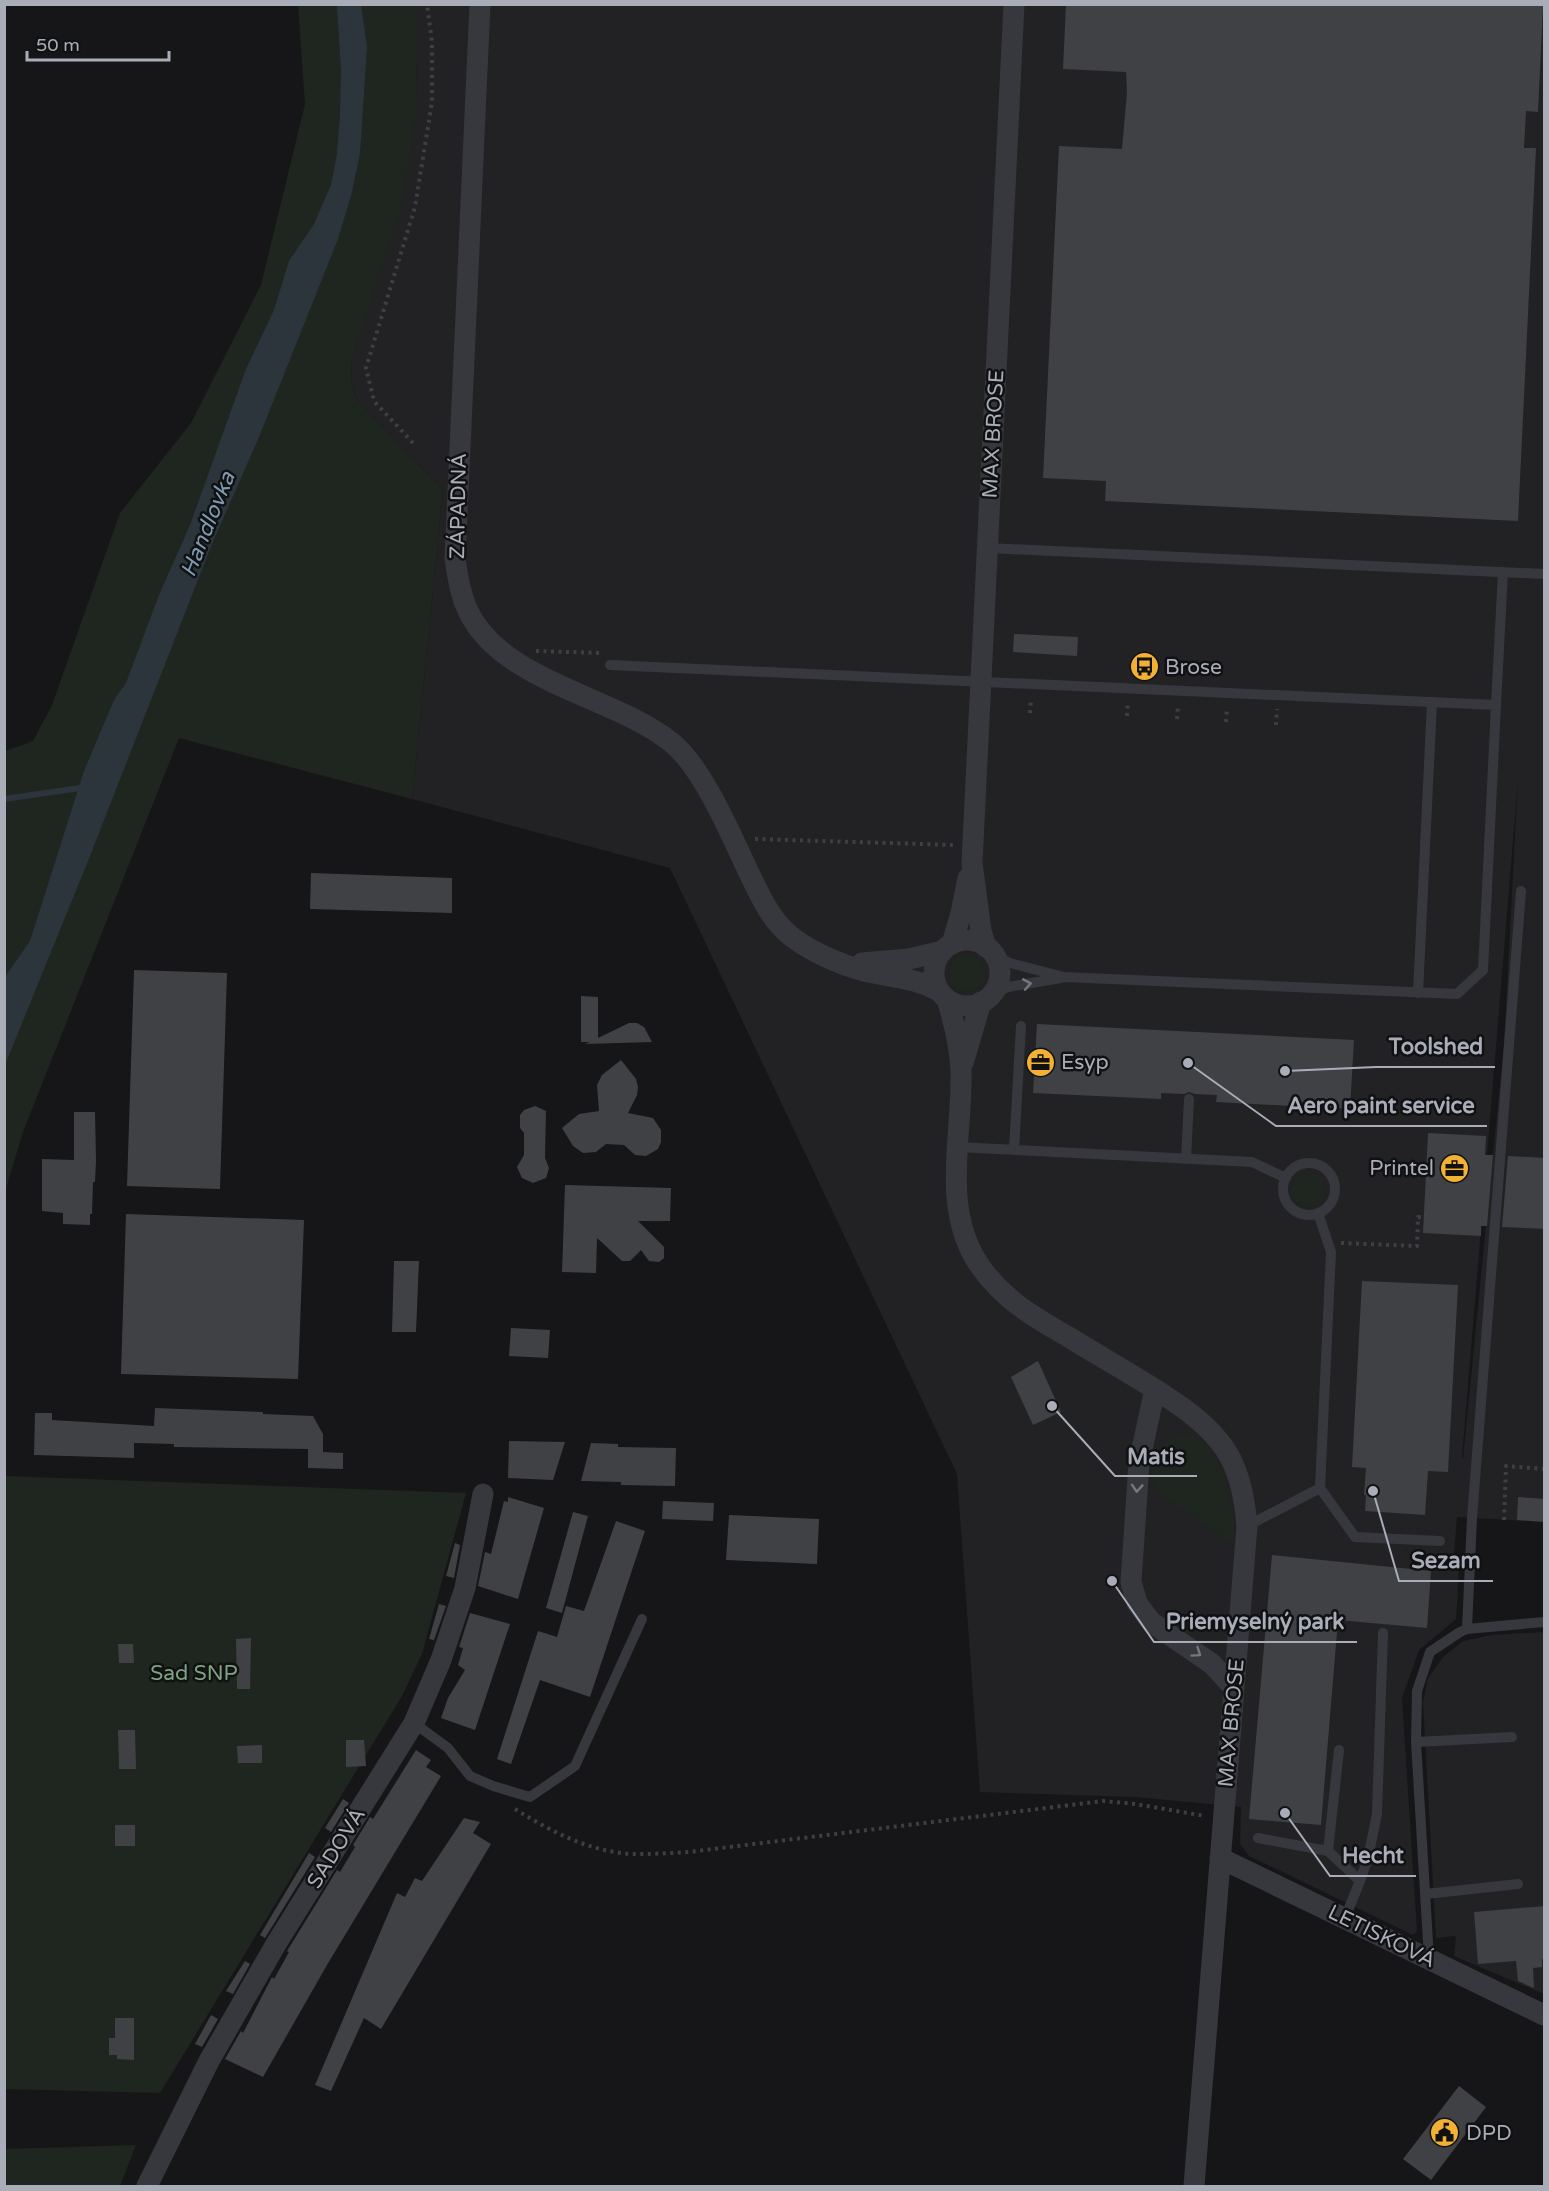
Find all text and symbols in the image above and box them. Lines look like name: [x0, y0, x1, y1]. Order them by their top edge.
scale bar: [27, 24, 170, 62]
text: 50 m: [36, 34, 80, 56]
street label: MAX BROSE: [978, 369, 1009, 499]
street label: ZÁPADNÁ: [445, 453, 472, 559]
water label: Handlovka: [175, 468, 241, 581]
bus stop icon: Brose: [1128, 651, 1160, 683]
place label: Brose: [1165, 655, 1222, 680]
one-way arrow: [1022, 978, 1032, 991]
callout: Toolshed: [1376, 1027, 1495, 1067]
text: Toolshed: [1388, 1034, 1483, 1060]
office icon: Esyp: [1024, 1046, 1056, 1078]
place label: Esyp: [1061, 1050, 1109, 1075]
callout: Aero paint service: [1276, 1086, 1487, 1126]
text: Aero paint service: [1287, 1093, 1475, 1119]
office icon: Printel: [1439, 1152, 1471, 1184]
place label: Printel: [1369, 1156, 1434, 1181]
callout: Matis: [1115, 1436, 1197, 1476]
text: Matis: [1127, 1444, 1185, 1470]
one-way arrow: [1131, 1484, 1144, 1493]
callout: Sezam: [1399, 1541, 1493, 1581]
text: Sezam: [1411, 1548, 1481, 1574]
callout: Priemyselný park: [1154, 1602, 1357, 1642]
text: Priemyselný park: [1166, 1609, 1344, 1635]
one-way arrow: [1190, 1646, 1201, 1657]
street label: MAX BROSE: [1213, 1658, 1250, 1788]
park label: Sad SNP: [150, 1661, 238, 1686]
street label: SADOVÁ: [302, 1803, 371, 1893]
callout: Hecht: [1330, 1836, 1416, 1876]
text: Hecht: [1342, 1843, 1405, 1869]
street label: LETISKOVÁ: [1324, 1900, 1440, 1973]
public building icon: DPD: [1429, 2117, 1461, 2149]
place label: DPD: [1466, 2121, 1512, 2146]

